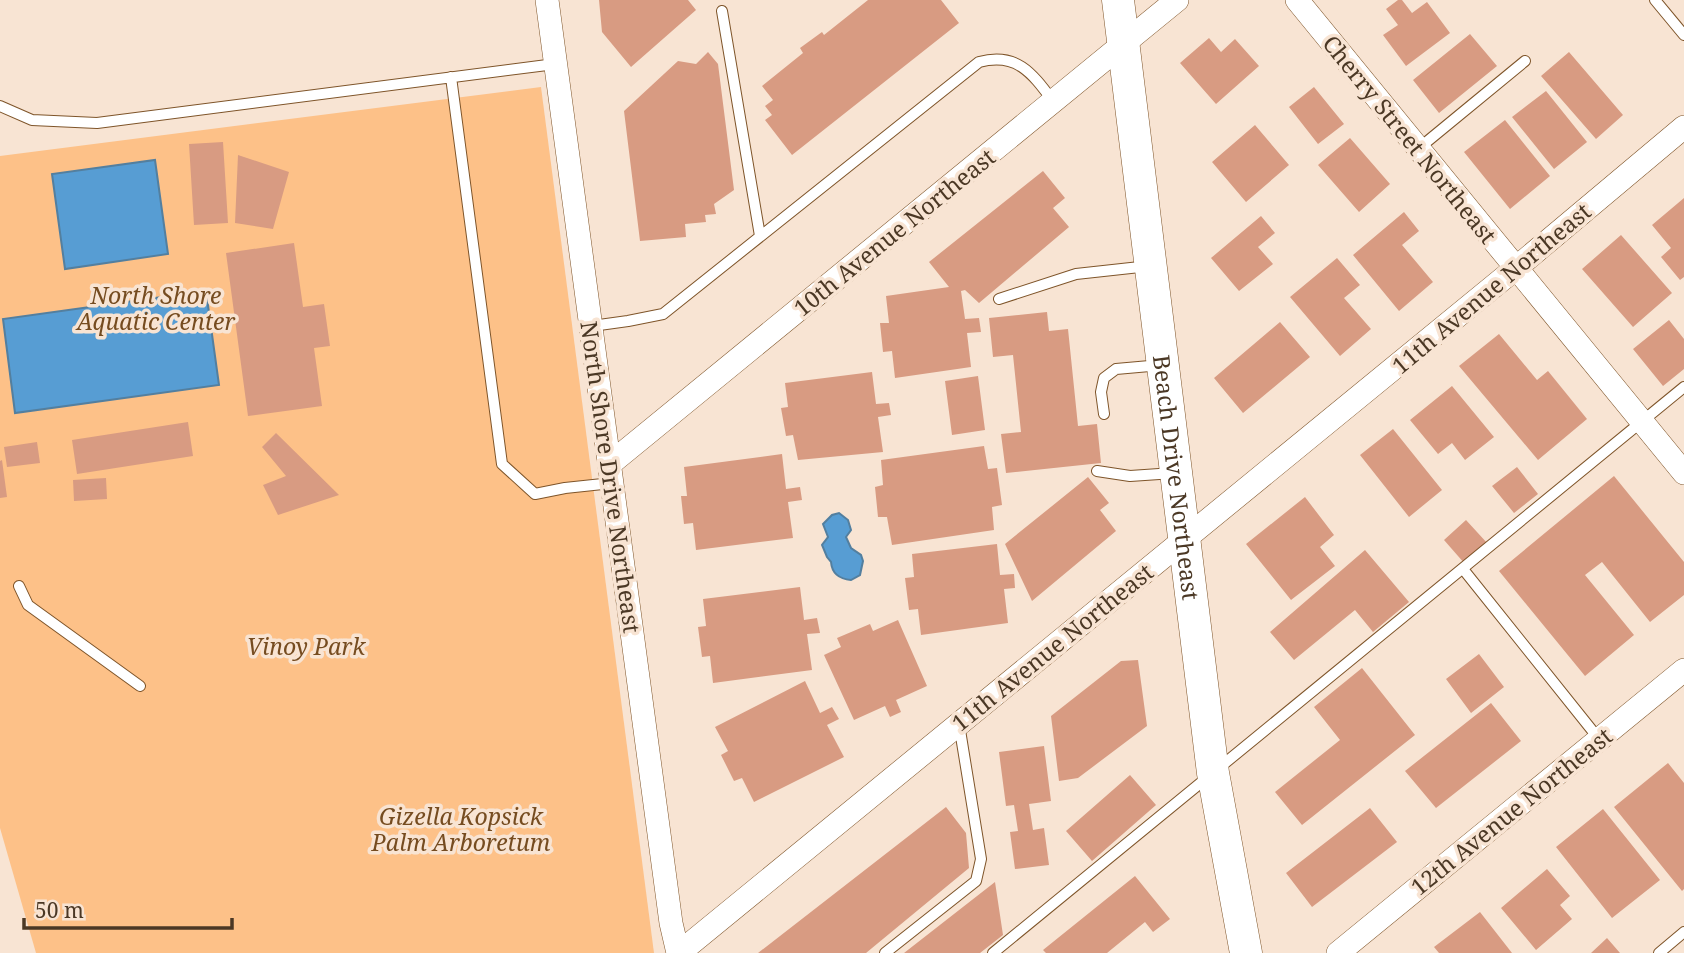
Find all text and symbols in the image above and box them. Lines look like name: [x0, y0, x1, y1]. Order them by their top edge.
street label: Cherry Street Northeast: [1316, 28, 1504, 250]
street label: 10th Avenue Northeast: [787, 141, 1001, 323]
street label: 11th Avenue Northeast: [1385, 195, 1597, 381]
park label: North Shore Aquatic Center: [75, 279, 235, 337]
street label: North Shore Drive Northeast: [573, 319, 649, 635]
street label: Beach Drive Northeast: [1146, 353, 1208, 602]
street label: 11th Avenue Northeast: [945, 556, 1159, 738]
park label: Vinoy Park: [247, 630, 366, 662]
street label: 12th Avenue Northeast: [1404, 720, 1618, 902]
park label: Gizella Kopsick Palm Arboretum: [371, 800, 551, 858]
scale bar: [24, 886, 233, 930]
text: 50 m: [35, 896, 84, 924]

